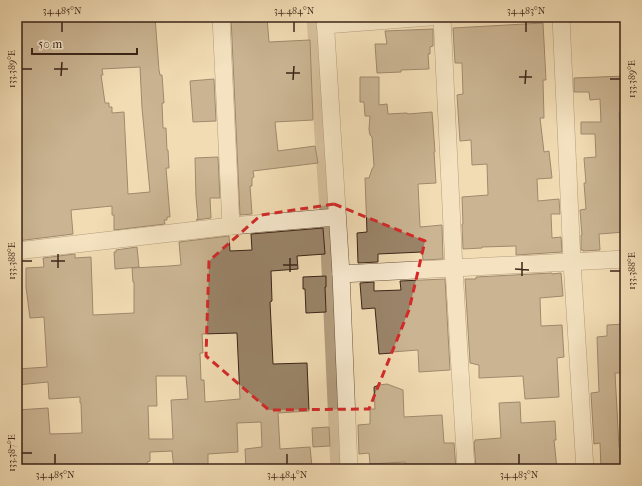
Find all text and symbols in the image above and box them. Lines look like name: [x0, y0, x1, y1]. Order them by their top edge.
text: 34.485°N: [43, 5, 82, 17]
text: 34.484°N: [274, 5, 315, 17]
text: 34.483°N: [507, 5, 546, 17]
scale bar: [32, 30, 137, 56]
text: 50 m: [38, 37, 62, 51]
text: 133.389°E: [6, 50, 18, 88]
text: 133.389°E: [626, 60, 638, 98]
text: 133.388°E: [6, 242, 18, 280]
text: 133.388°E: [626, 252, 638, 290]
text: 133.387°E: [6, 434, 18, 472]
text: 34.485°N: [36, 469, 75, 481]
text: 34.484°N: [267, 469, 308, 481]
text: 34.483°N: [500, 469, 539, 481]

